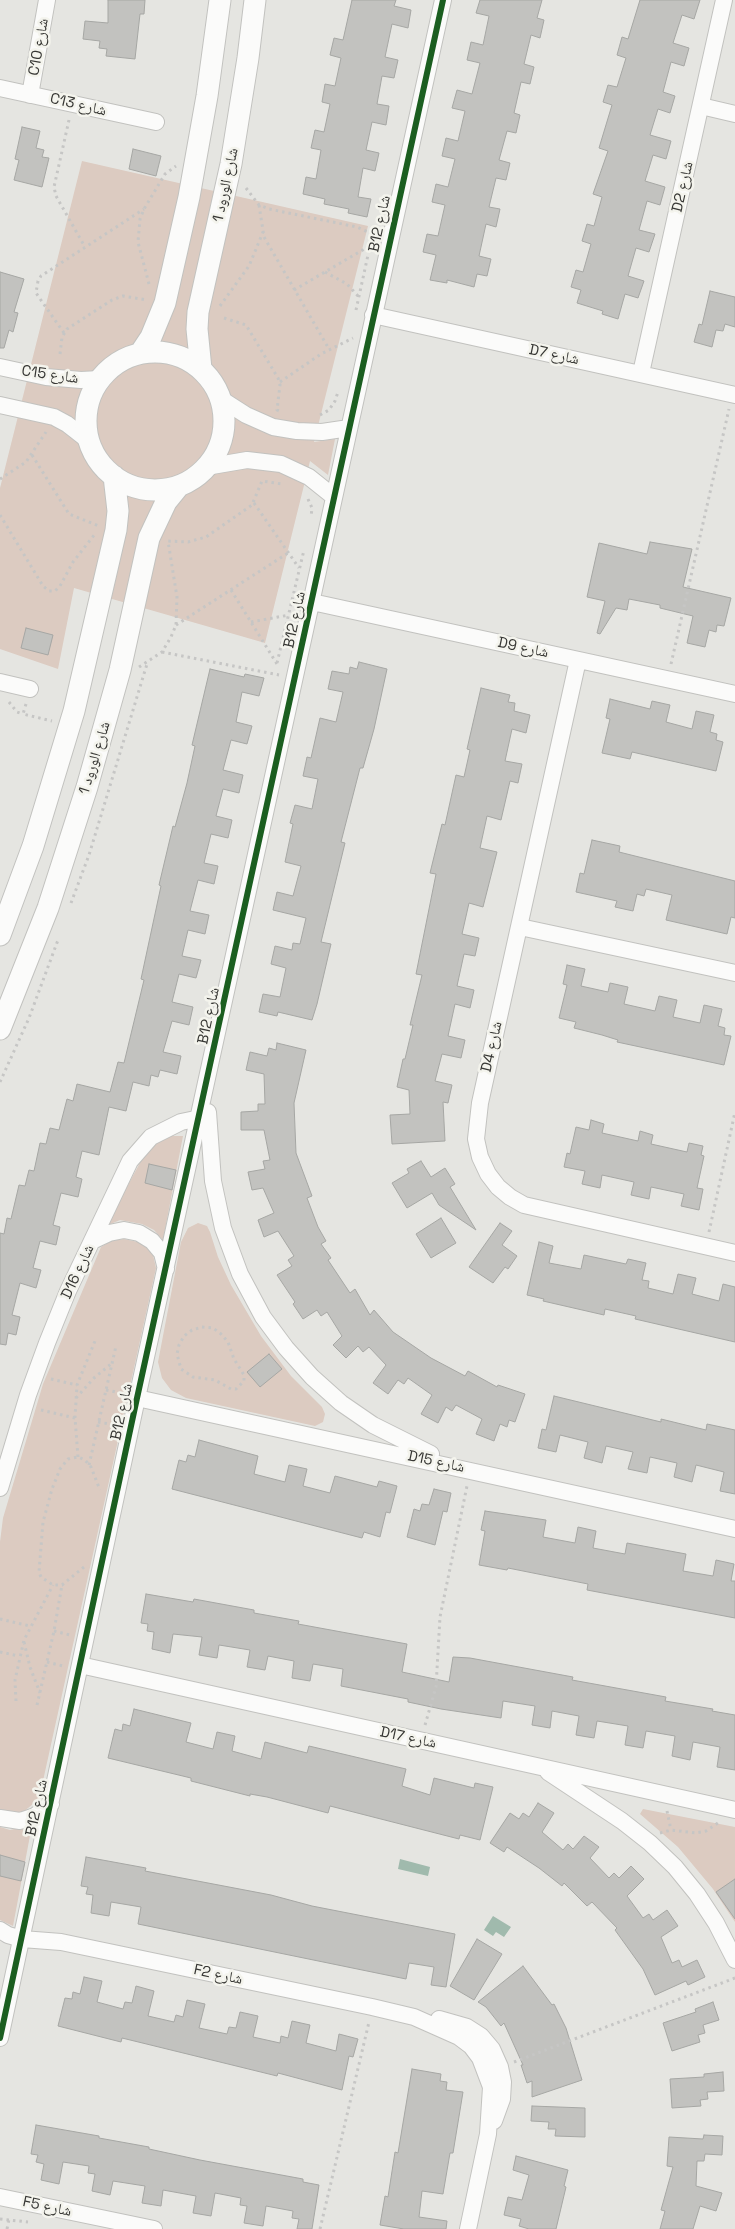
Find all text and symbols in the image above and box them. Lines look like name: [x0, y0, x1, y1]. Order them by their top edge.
street label: C10 شارع: [25, 17, 53, 77]
street label: C13 شارع: [48, 90, 108, 120]
street label: شارع الورود 1: [209, 146, 243, 224]
street label: D2 شارع: [668, 160, 698, 214]
street label: B12 شارع: [365, 194, 395, 254]
street label: D7 شارع: [527, 341, 581, 369]
street label: C15 شارع: [20, 362, 80, 388]
street label: B12 شارع: [280, 590, 310, 650]
street label: D9 شارع: [496, 634, 550, 662]
street label: شارع الورود 1: [75, 719, 115, 797]
street label: B12 شارع: [194, 986, 224, 1046]
street label: D4 شارع: [477, 1020, 507, 1074]
street label: D16 شارع: [58, 1242, 98, 1302]
street label: B12 شارع: [107, 1382, 137, 1442]
street label: D15 شارع: [406, 1447, 466, 1477]
street label: D17 شارع: [378, 1723, 438, 1753]
street label: B12 شارع: [22, 1778, 52, 1838]
street label: F2 شارع: [192, 1961, 244, 1989]
street label: F5 شارع: [21, 2193, 73, 2221]

